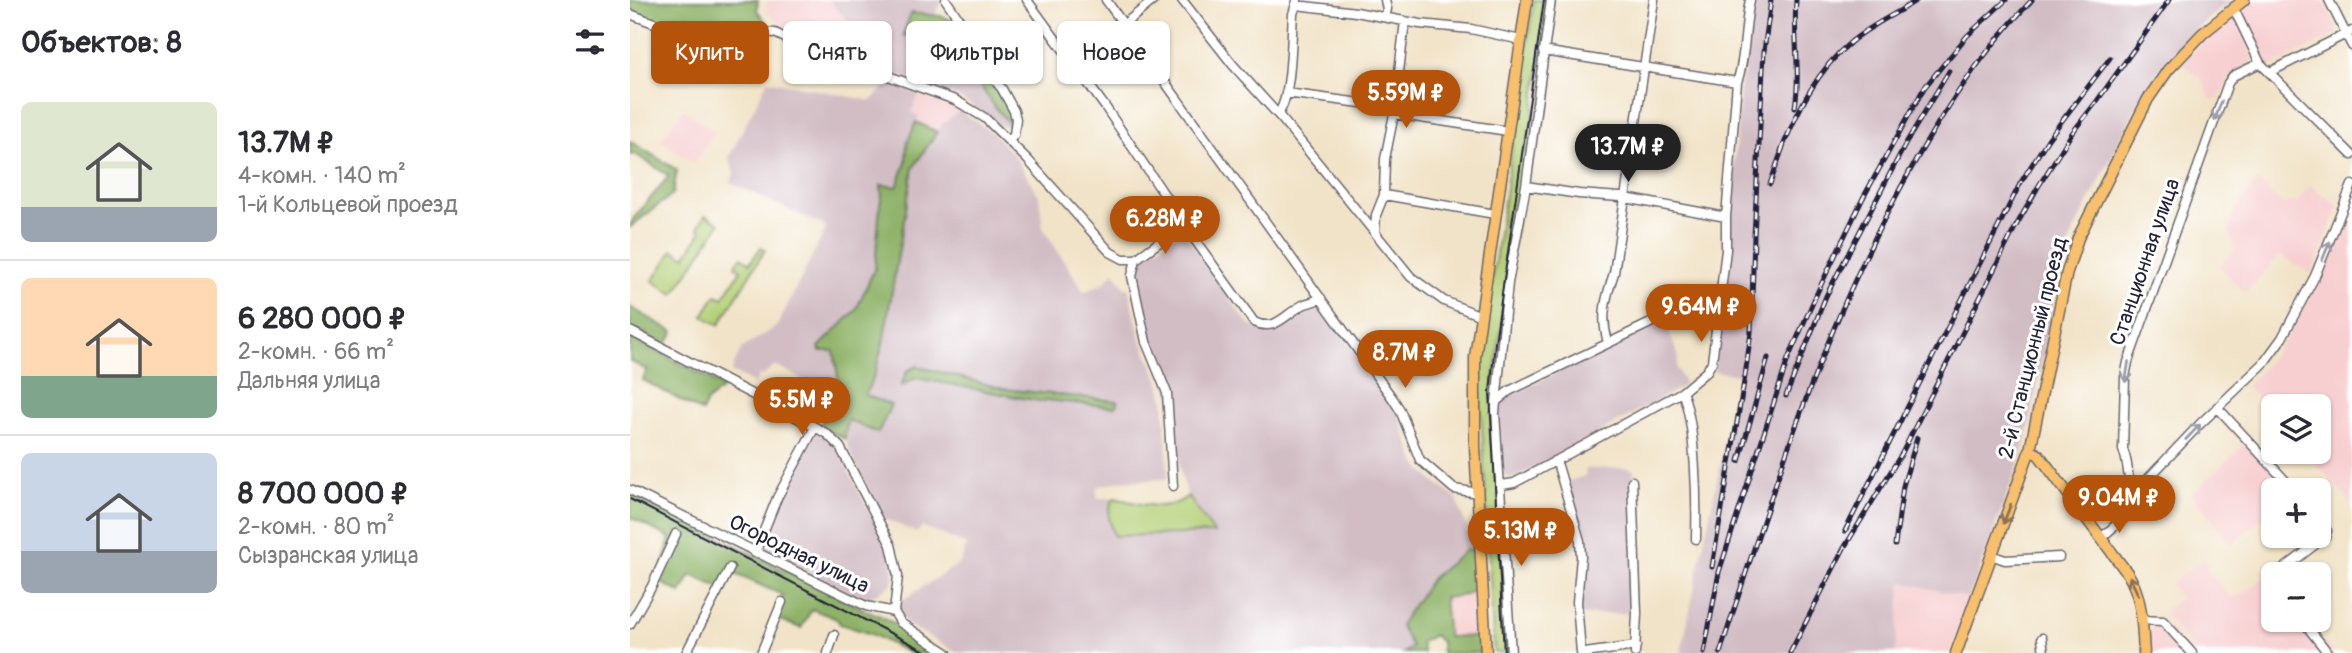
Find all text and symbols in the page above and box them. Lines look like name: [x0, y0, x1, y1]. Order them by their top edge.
chip: Купить: [651, 21, 769, 84]
chip: Снять: [783, 21, 892, 84]
chip: Фильтры: [906, 21, 1043, 84]
chip: Новое: [1057, 21, 1170, 84]
icon: filters: [571, 23, 609, 61]
text: Объектов: 8: [21, 24, 182, 61]
pin: 5.59M ₽: [1341, 71, 1471, 130]
text: 5.59M ₽: [1367, 78, 1445, 107]
one-way arrow: [2211, 99, 2223, 121]
text: 13.7M ₽: [238, 124, 335, 161]
pin: 13.7M ₽: [1563, 124, 1693, 184]
icon: home: [77, 130, 161, 214]
text: 13.7M ₽: [1591, 132, 1665, 161]
text: 4-комн. · 140 m²: [238, 161, 406, 190]
street label: Станционная улица: [2104, 175, 2186, 349]
text: 1-й Кольцевой проезд: [238, 190, 458, 219]
pin: 6.28M ₽: [1100, 196, 1230, 256]
text: 6.28M ₽: [1126, 204, 1204, 233]
street label: 2-й Станционный проезд: [1992, 234, 2074, 461]
one-way arrow: [2321, 241, 2334, 262]
pin: 9.64M ₽: [1636, 284, 1766, 344]
text: 9.64M ₽: [1662, 292, 1740, 321]
text: 6 280 000 ₽: [238, 300, 407, 337]
icon: home: [77, 306, 161, 390]
pin: 8.7M ₽: [1348, 330, 1462, 390]
text: 2-комн. · 66 m²: [238, 337, 394, 366]
text: 8.7M ₽: [1373, 338, 1437, 367]
one-way arrow: [2120, 360, 2133, 383]
text: Дальняя улица: [238, 366, 381, 395]
pin: 5.5M ₽: [745, 378, 859, 437]
text: 5.5M ₽: [769, 385, 835, 414]
map controls: [2261, 394, 2331, 632]
button: layers: [2261, 394, 2331, 464]
one-way arrow: [2184, 423, 2201, 440]
text: 8 700 000 ₽: [238, 475, 409, 512]
pin: 9.04M ₽: [2054, 476, 2184, 535]
button: +: [2261, 478, 2331, 548]
icon: home: [77, 481, 161, 565]
text: 9.04M ₽: [2078, 483, 2160, 512]
one-way arrow: [2000, 502, 2012, 524]
street label: Огородная улица: [725, 508, 873, 600]
pin: 5.13M ₽: [1456, 508, 1586, 568]
text: 2-комн. · 80 m²: [238, 512, 395, 541]
text: 5.13M ₽: [1484, 516, 1558, 545]
text: Сызранская улица: [238, 541, 418, 570]
button: −: [2261, 562, 2331, 632]
one-way arrow: [2127, 576, 2141, 597]

